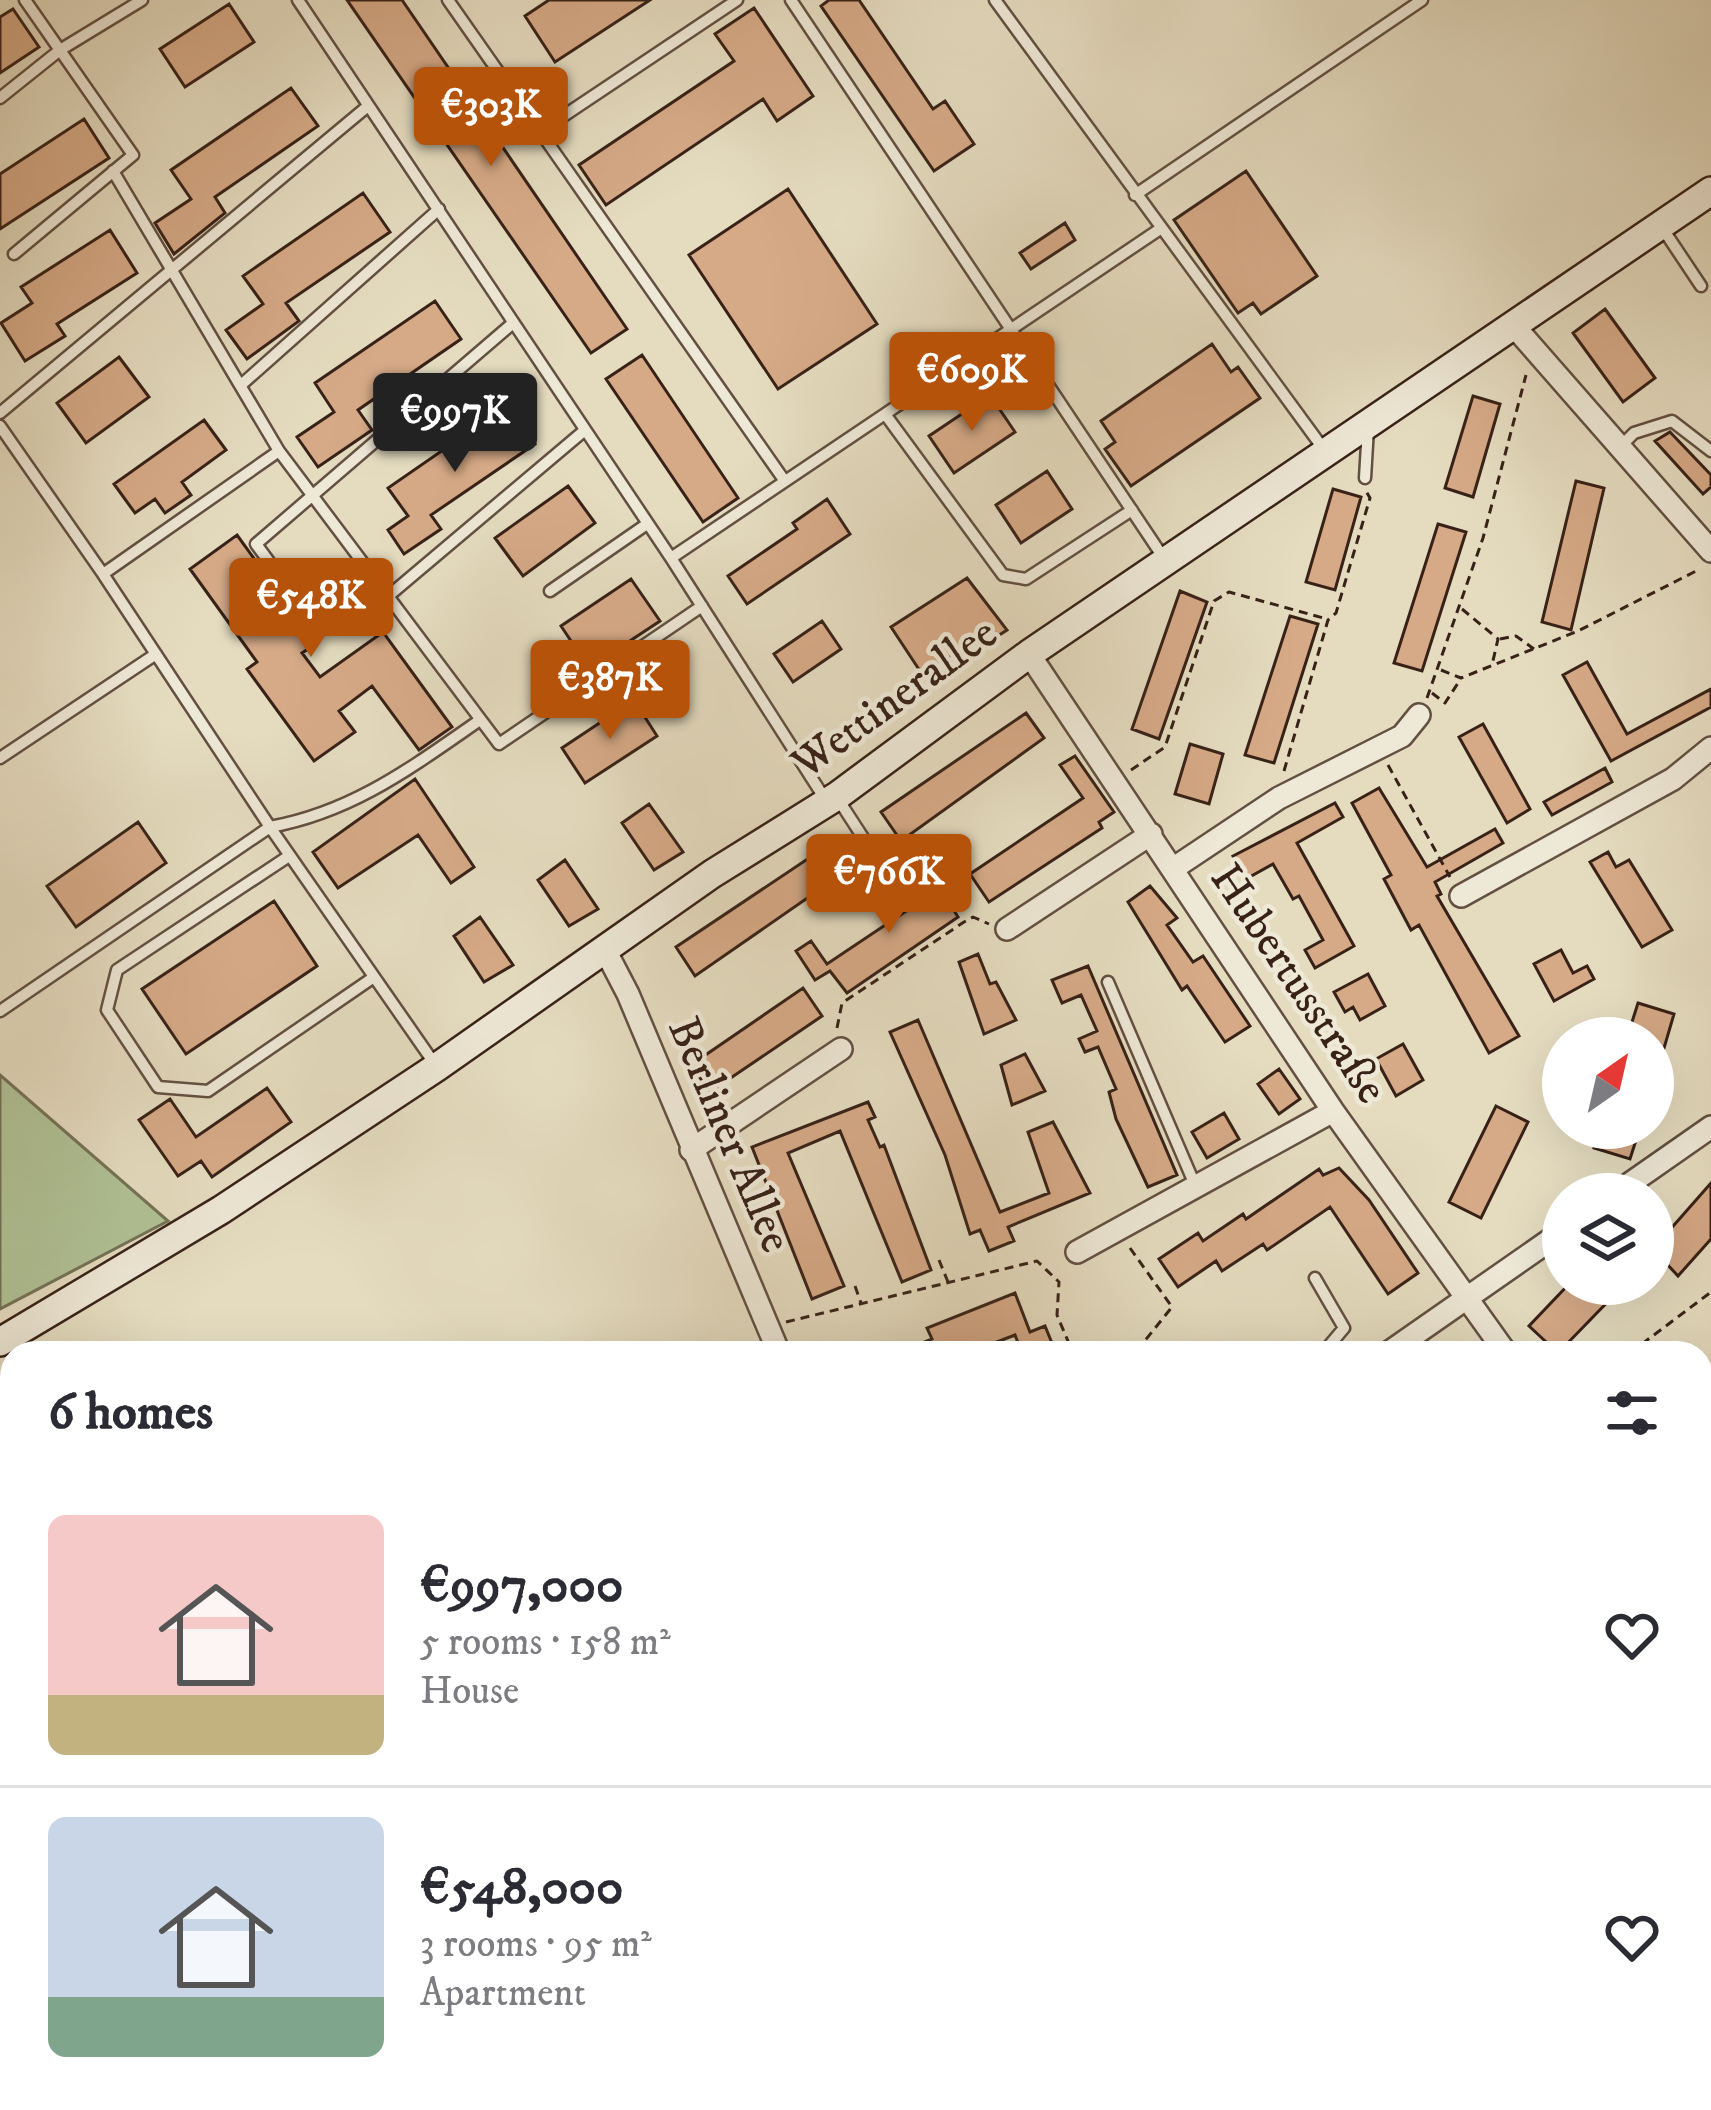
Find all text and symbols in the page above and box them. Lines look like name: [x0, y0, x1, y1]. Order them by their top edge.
pin: €303K: [407, 67, 575, 169]
text: €303K: [441, 81, 541, 130]
pin: €609K: [888, 332, 1056, 434]
text: €609K: [916, 346, 1028, 395]
pin: €997K: [371, 373, 539, 475]
text: €997K: [400, 387, 510, 436]
pin: €548K: [227, 558, 395, 660]
text: €548K: [256, 572, 366, 621]
street label: Wettinerallee: [781, 606, 1009, 793]
pin: €387K: [526, 640, 694, 742]
text: €387K: [558, 654, 662, 703]
pin: €766K: [805, 834, 973, 936]
text: €766K: [833, 848, 945, 897]
street label: Hubertusstraße: [1197, 853, 1399, 1115]
street label: Berliner Allee: [654, 1009, 804, 1261]
north arrow: [1542, 1017, 1674, 1149]
map controls: [1542, 1017, 1674, 1305]
button: layers: [1542, 1173, 1674, 1305]
icon: filters: [1599, 1380, 1665, 1446]
text: 6 homes: [48, 1381, 213, 1445]
text: €997,000: [420, 1554, 623, 1618]
icon: home: [144, 1563, 288, 1707]
icon: heart: [1599, 1602, 1665, 1668]
text: 5 rooms · 158 m²: [420, 1618, 671, 1667]
text: House: [420, 1667, 519, 1716]
text: €548,000: [420, 1856, 623, 1920]
icon: home: [144, 1865, 288, 2009]
icon: heart: [1599, 1904, 1665, 1970]
text: 3 rooms · 95 m²: [420, 1920, 652, 1969]
text: Apartment: [420, 1969, 586, 2018]

